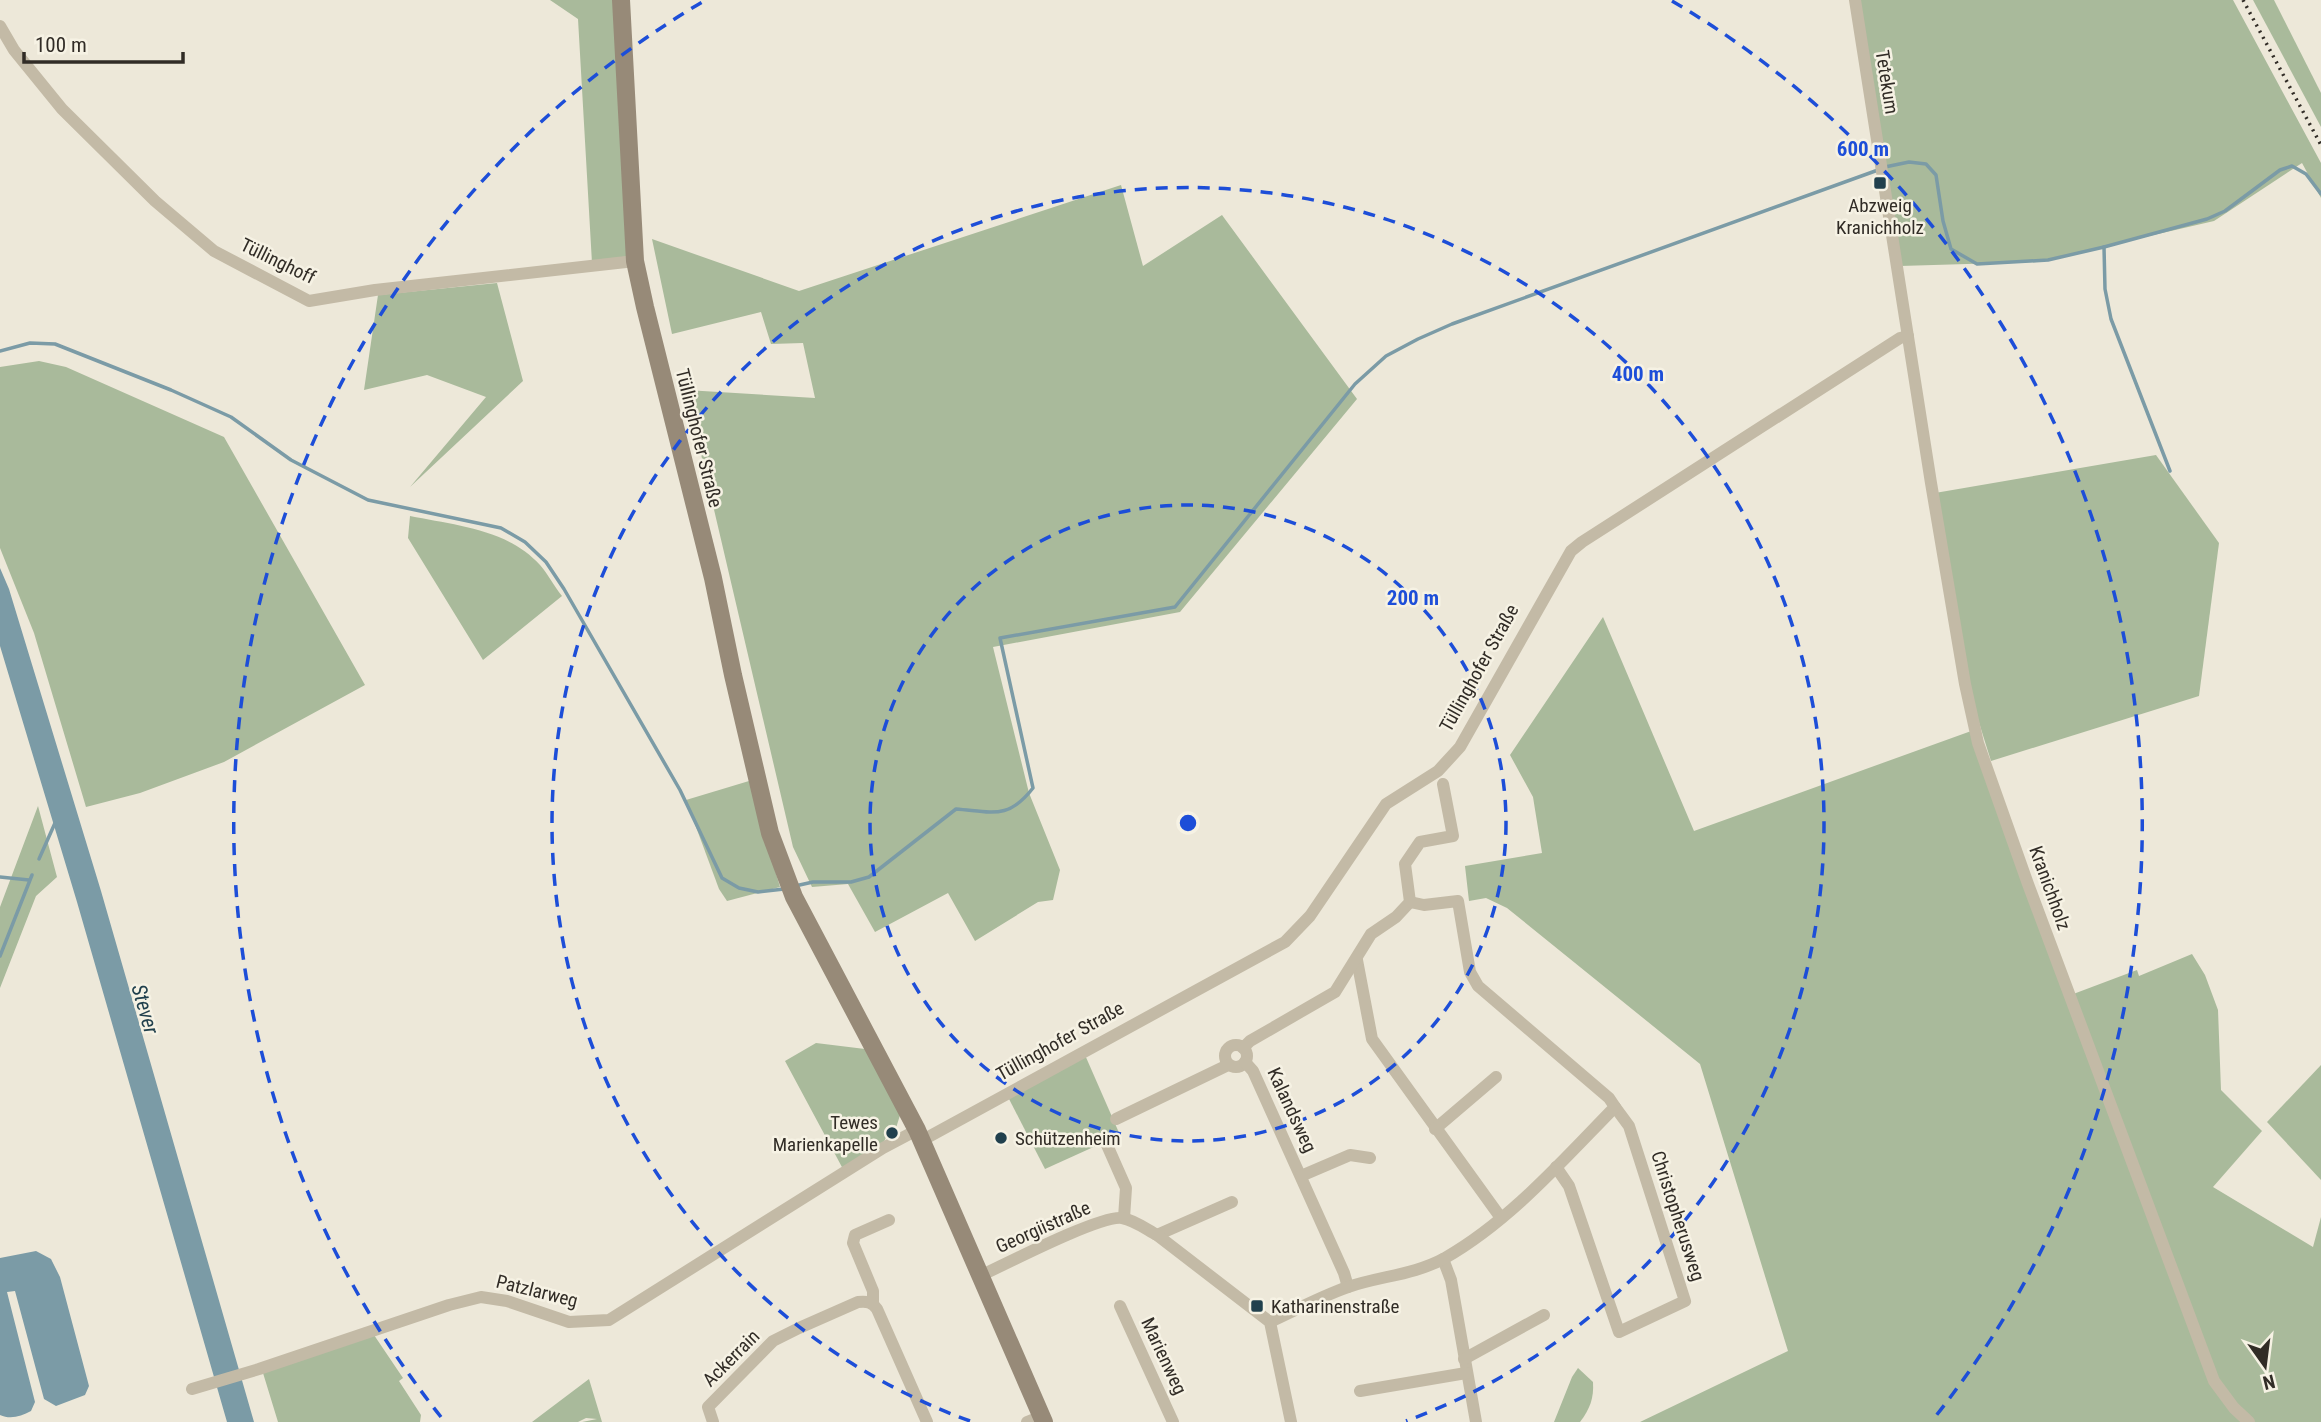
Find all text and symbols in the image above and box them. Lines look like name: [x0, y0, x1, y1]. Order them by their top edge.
scale bar: [24, 21, 184, 65]
text: 100 m: [35, 33, 87, 57]
street label: Tetekum: [1871, 48, 1903, 116]
text: 600 m: [1837, 137, 1889, 161]
marker: Abzweig Kranichholz: [1872, 175, 1888, 191]
place label: Abzweig Kranichholz: [1836, 194, 1924, 239]
street label: Tüllinghoff: [237, 233, 319, 289]
text: 400 m: [1612, 362, 1664, 386]
street label: Tüllinghofer Straße: [671, 366, 727, 510]
text: 200 m: [1387, 586, 1439, 610]
street label: Tüllinghofer Straße: [1434, 600, 1524, 736]
centre of rings: [1176, 811, 1200, 835]
street label: Kranichholz: [2024, 843, 2076, 933]
water label: Stever: [127, 981, 164, 1037]
street label: Tüllinghofer Straße: [992, 996, 1128, 1086]
street label: Kalandsweg: [1262, 1064, 1322, 1156]
place label: Tewes Marienkapelle: [773, 1111, 878, 1156]
marker: Tewes Marienkapelle: [884, 1125, 900, 1141]
place label: Schützenheim: [1015, 1127, 1121, 1150]
marker: Schützenheim: [993, 1130, 1009, 1146]
street label: Christopherusweg: [1646, 1148, 1710, 1284]
street label: Georgiistraße: [992, 1196, 1094, 1258]
street label: Patzlarweg: [494, 1270, 580, 1312]
place label: Katharinenstraße: [1271, 1295, 1400, 1318]
marker: Katharinenstraße: [1249, 1298, 1265, 1314]
street label: Marienweg: [1136, 1314, 1192, 1398]
street label: Ackerrain: [698, 1325, 764, 1391]
north arrow: [2230, 1331, 2300, 1401]
text: N: [2261, 1369, 2277, 1395]

